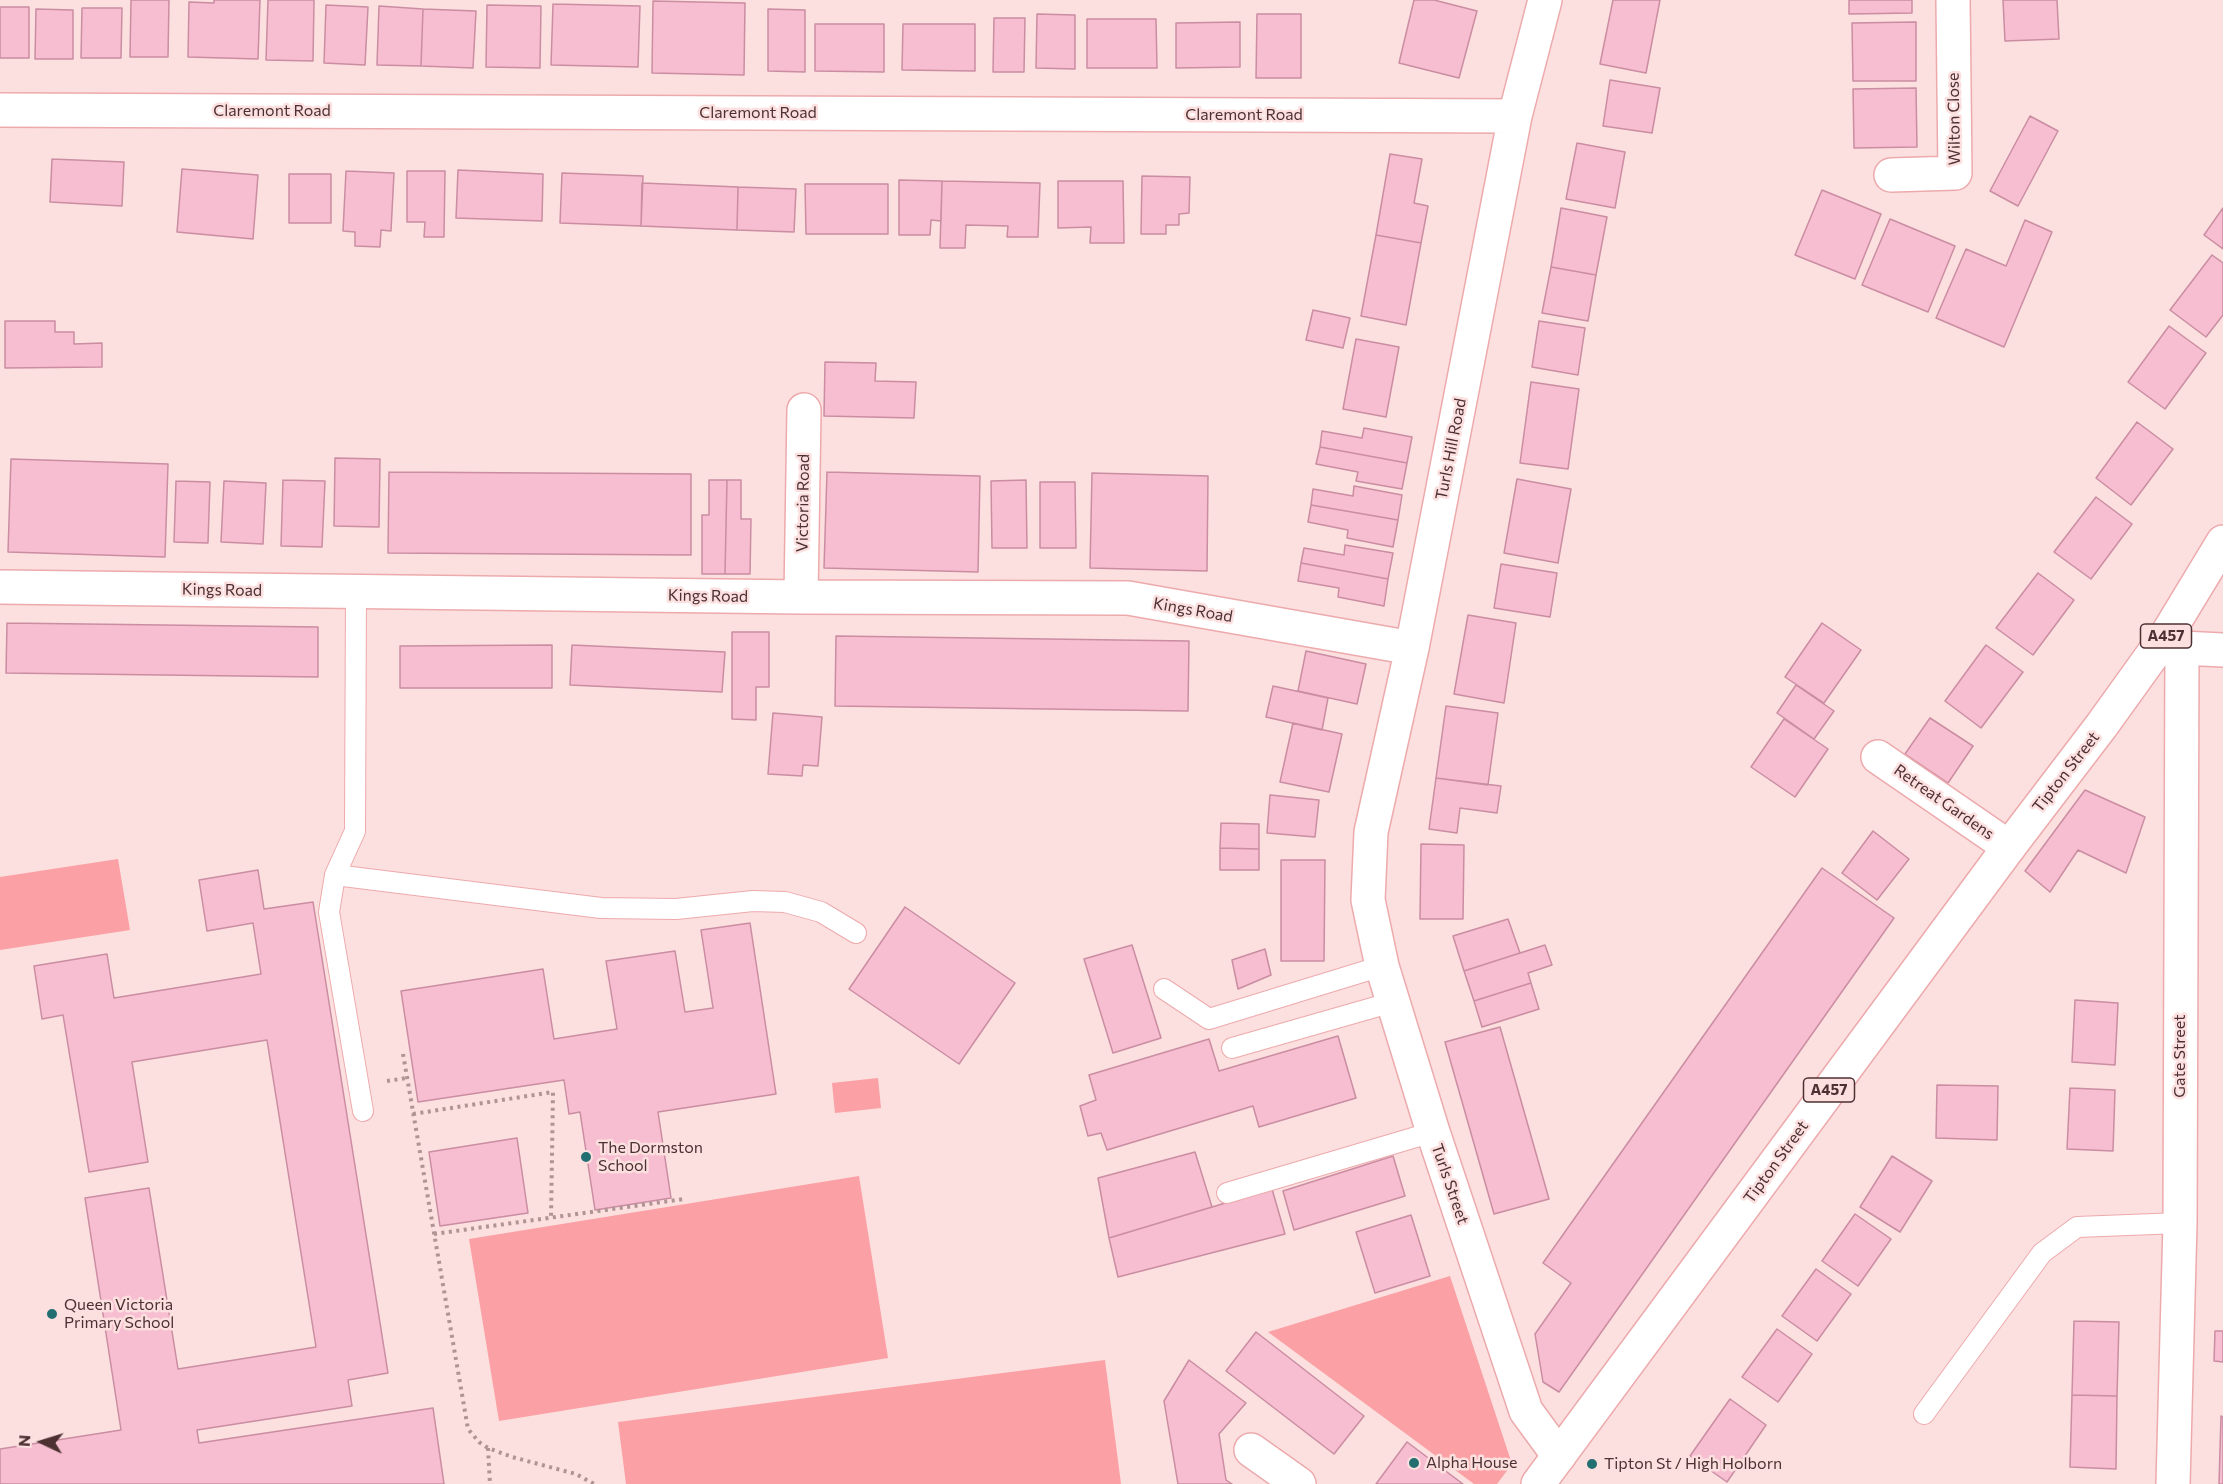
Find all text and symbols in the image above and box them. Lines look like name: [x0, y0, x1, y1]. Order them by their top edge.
street label: Wilton Close: [1944, 72, 1964, 166]
street label: Claremont Road: [213, 101, 331, 121]
street label: Claremont Road: [699, 103, 817, 123]
street label: Claremont Road: [1185, 105, 1303, 125]
street label: Turls Hill Road: [1432, 396, 1470, 502]
street label: Victoria Road: [793, 454, 813, 552]
street label: Kings Road: [182, 580, 262, 600]
street label: Kings Road: [668, 586, 748, 606]
street label: Kings Road: [1152, 594, 1234, 626]
road number: A457: [2140, 624, 2192, 648]
street label: Tipton Street: [2029, 728, 2103, 816]
street label: Retreat Gardens: [1890, 760, 1998, 844]
street label: Gate Street: [2170, 1014, 2190, 1098]
road number: A457: [1804, 1078, 1854, 1102]
street label: Tipton Street: [1740, 1117, 1812, 1207]
place label: The Dormston School: [598, 1138, 703, 1176]
street label: Turls Street: [1427, 1141, 1473, 1227]
marker: The Dormston School: [579, 1150, 593, 1164]
place label: Queen Victoria Primary School: [64, 1295, 174, 1333]
marker: Queen Victoria Primary School: [45, 1307, 59, 1321]
north arrow: [12, 1412, 72, 1472]
text: N: [14, 1434, 33, 1447]
place label: Alpha House: [1426, 1453, 1517, 1473]
place label: Tipton St / High Holborn: [1604, 1454, 1782, 1474]
marker: Alpha House: [1407, 1456, 1421, 1470]
marker: Tipton St / High Holborn: [1585, 1457, 1599, 1471]

